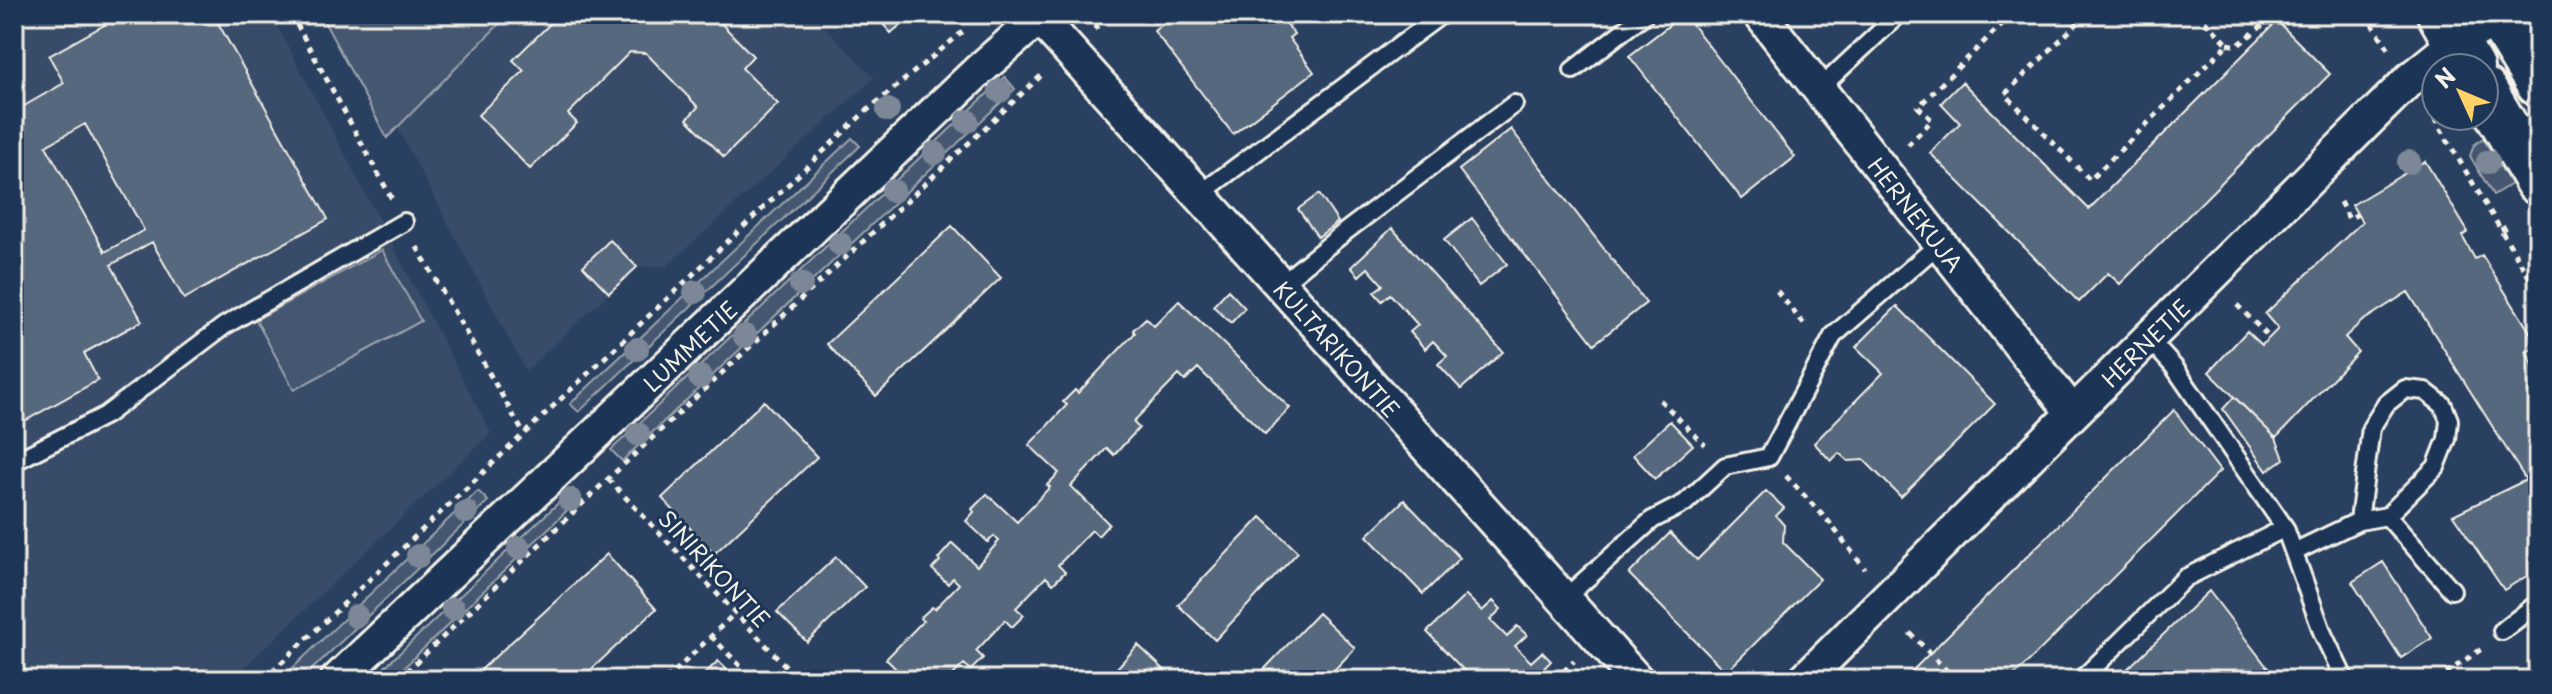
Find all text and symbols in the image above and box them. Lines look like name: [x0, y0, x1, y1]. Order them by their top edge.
north arrow: [2420, 52, 2500, 132]
text: N: [2427, 59, 2462, 95]
street label: HERNEKUJA: [1861, 150, 1972, 278]
street label: KULTARIKONTIE: [1267, 272, 1409, 424]
street label: HERNETIE: [2093, 291, 2197, 393]
street label: LUMMETIE: [635, 292, 744, 398]
street label: SINIRIKONTIE: [652, 502, 778, 634]

